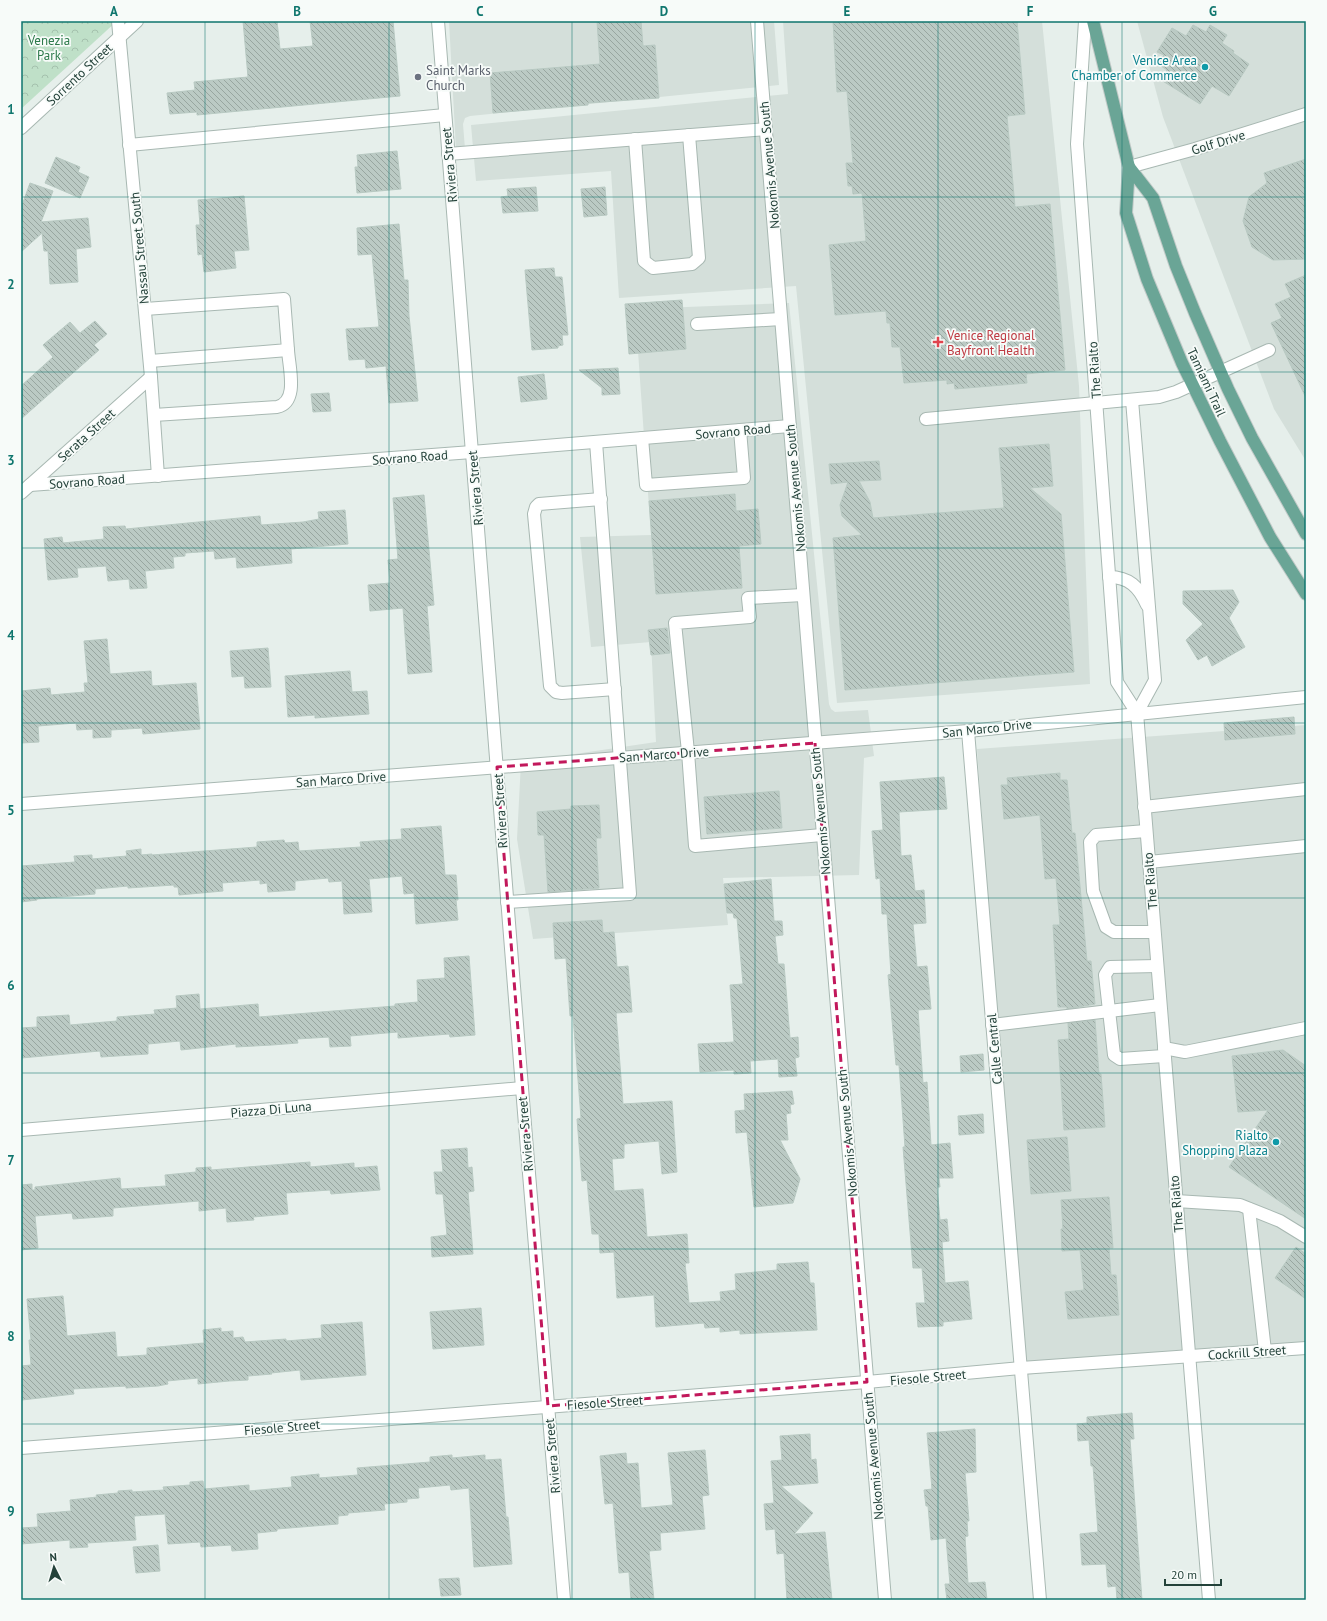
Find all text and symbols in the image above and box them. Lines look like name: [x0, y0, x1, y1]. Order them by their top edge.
text: A: [110, 3, 118, 20]
text: B: [293, 3, 301, 20]
text: C: [476, 3, 484, 20]
text: D: [660, 3, 668, 20]
text: E: [844, 3, 851, 20]
text: F: [1027, 3, 1034, 20]
text: G: [1209, 3, 1217, 20]
park label: Venezia Park: [27, 32, 70, 64]
street label: Sorrento Street: [43, 39, 116, 109]
place label: Venice Area Chamber of Commerce: [1071, 52, 1197, 84]
place label: Saint Marks Church: [426, 62, 491, 94]
marker: Venice Area Chamber of Commerce: [1200, 62, 1210, 72]
marker: Saint Marks Church: [413, 72, 423, 82]
text: 1: [7, 101, 15, 118]
street label: Nokomis Avenue South: [755, 101, 784, 229]
street label: Riviera Street: [438, 126, 461, 203]
street label: Golf Drive: [1189, 126, 1247, 159]
street label: Nassau Street South: [126, 191, 153, 305]
text: 2: [7, 276, 15, 293]
place label: Venice Regional Bayfront Health: [946, 327, 1035, 359]
marker: Venice Regional Bayfront Health: [932, 336, 944, 348]
street label: The Rialto: [1084, 341, 1105, 399]
street label: Tamiami Trail: [1183, 345, 1230, 419]
street label: Serata Street: [54, 405, 119, 466]
street label: Sovrano Road: [694, 420, 772, 443]
street label: Nokomis Avenue South: [781, 424, 810, 552]
street label: Sovrano Road: [372, 446, 449, 469]
street label: Riviera Street: [464, 449, 487, 526]
text: 3: [7, 452, 15, 469]
street label: Sovrano Road: [49, 470, 126, 493]
text: 4: [7, 627, 15, 644]
street label: San Marco Drive: [941, 715, 1033, 742]
street label: San Marco Drive: [618, 743, 710, 766]
street label: Nokomis Avenue South: [806, 747, 835, 875]
street label: San Marco Drive: [295, 768, 387, 791]
street label: Riviera Street: [489, 772, 512, 849]
text: 5: [7, 802, 15, 819]
street label: The Rialto: [1140, 852, 1161, 910]
text: 6: [7, 977, 15, 994]
street label: Calle Central: [983, 1013, 1006, 1085]
street label: Nokomis Avenue South: [833, 1069, 862, 1197]
street label: Riviera Street: [514, 1095, 537, 1172]
street label: Piazza Di Luna: [230, 1097, 312, 1122]
place label: Rialto Shopping Plaza: [1182, 1127, 1268, 1159]
marker: Rialto Shopping Plaza: [1271, 1137, 1281, 1147]
text: 7: [7, 1152, 15, 1169]
street label: The Rialto: [1166, 1175, 1187, 1233]
text: 8: [7, 1328, 15, 1345]
street label: Cockrill Street: [1207, 1341, 1287, 1364]
street label: Fiesole Street: [889, 1366, 967, 1389]
street label: Fiesole Street: [566, 1391, 644, 1414]
street label: Nokomis Avenue South: [859, 1392, 888, 1520]
street label: Fiesole Street: [243, 1416, 321, 1439]
street label: Riviera Street: [541, 1417, 564, 1494]
text: 9: [7, 1503, 15, 1520]
north arrow: [34, 1547, 74, 1587]
text: N: [49, 1550, 57, 1564]
scale bar: [1165, 1561, 1221, 1587]
text: 20 m: [1171, 1567, 1197, 1582]

